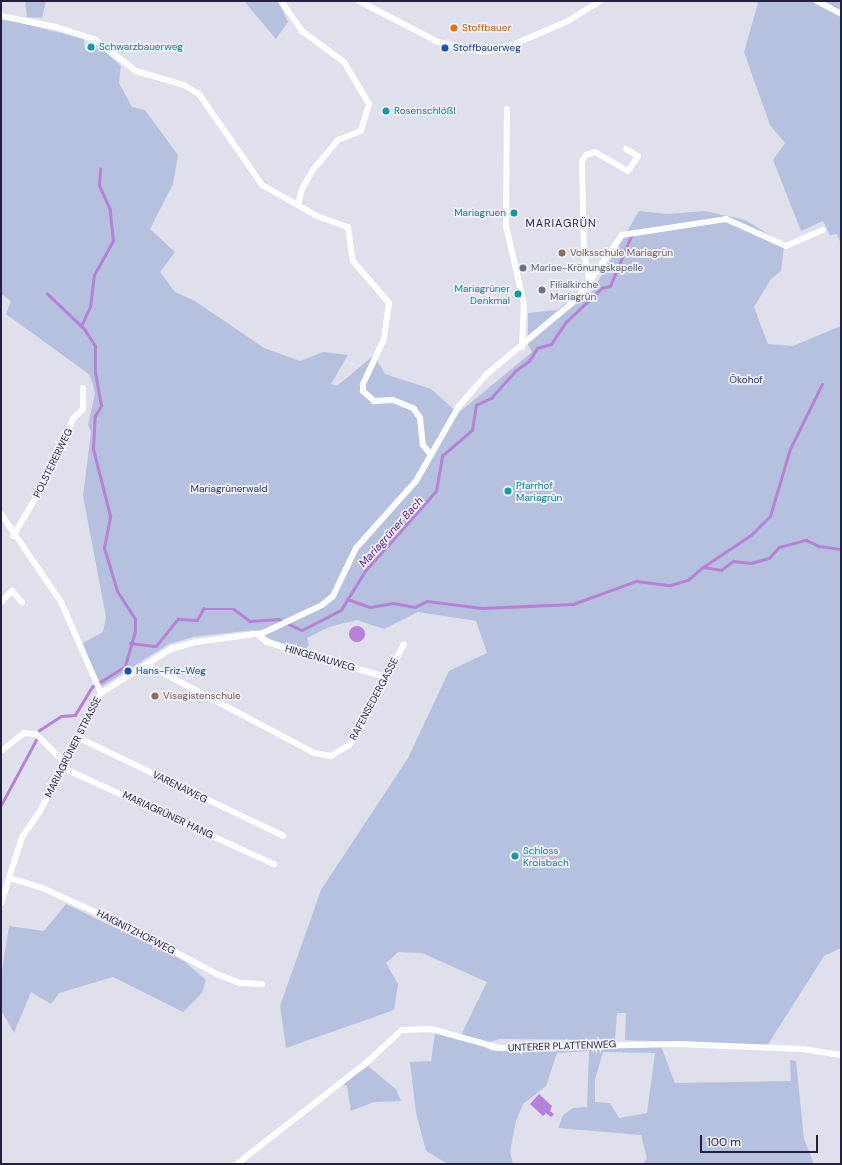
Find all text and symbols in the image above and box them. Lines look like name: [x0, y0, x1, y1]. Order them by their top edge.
place label: Stoffbauer: [462, 22, 511, 34]
marker: Stoffbauer: [449, 23, 459, 33]
place label: Schwarzbauerweg: [99, 41, 183, 53]
marker: Schwarzbauerweg: [86, 42, 96, 52]
place label: Stoffbauerweg: [453, 42, 521, 54]
marker: Stoffbauerweg: [440, 43, 450, 53]
place label: Rosenschlößl: [394, 105, 455, 117]
marker: Rosenschlößl: [381, 106, 391, 116]
place label: Mariagruen: [454, 207, 506, 219]
marker: Mariagruen: [509, 208, 519, 218]
district label: MARIAGRÜN: [525, 216, 597, 230]
place label: Volksschule Mariagrün: [570, 247, 673, 259]
marker: Volksschule Mariagrün: [557, 248, 567, 258]
place label: Mariae-Krönungskapelle: [531, 262, 643, 274]
marker: Mariae-Krönungskapelle: [518, 263, 528, 273]
place label: Filialkirche Mariagrün: [550, 278, 598, 302]
place label: Mariagrüner Denkmal: [454, 282, 510, 306]
marker: Filialkirche Mariagrün: [537, 285, 547, 295]
marker: Mariagrüner Denkmal: [513, 289, 523, 299]
park label: Ökohof: [729, 374, 763, 386]
street label: POLSTERERWEG: [31, 426, 75, 500]
place label: Pfarrhof Mariagrün: [516, 479, 562, 502]
park label: Mariagrünerwald: [191, 483, 267, 495]
marker: Pfarrhof Mariagrün: [503, 486, 513, 496]
water label: Mariagrüner Bach: [356, 494, 426, 570]
street label: HINGENAUWEG: [284, 642, 356, 674]
street label: RAFENSEDERGASSE: [347, 656, 401, 742]
place label: Hans-Friz-Weg: [136, 665, 206, 677]
marker: Hans-Friz-Weg: [123, 666, 133, 676]
place label: Visagistenschule: [163, 690, 241, 702]
marker: Visagistenschule: [150, 691, 160, 701]
street label: MARIAGRÜNER STRASSE: [42, 694, 104, 800]
street label: VARENAWEG: [151, 769, 209, 805]
street label: MARIAGRÜNER HANG: [121, 789, 215, 841]
place label: Schloss Kroisbach: [523, 844, 569, 868]
marker: Schloss Kroisbach: [510, 851, 520, 861]
street label: HAIGNITZHOFWEG: [95, 907, 177, 957]
street label: UNTERER PLATTENWEG: [508, 1038, 616, 1054]
scale bar: [702, 1127, 820, 1153]
text: 100 m: [707, 1134, 741, 1150]

